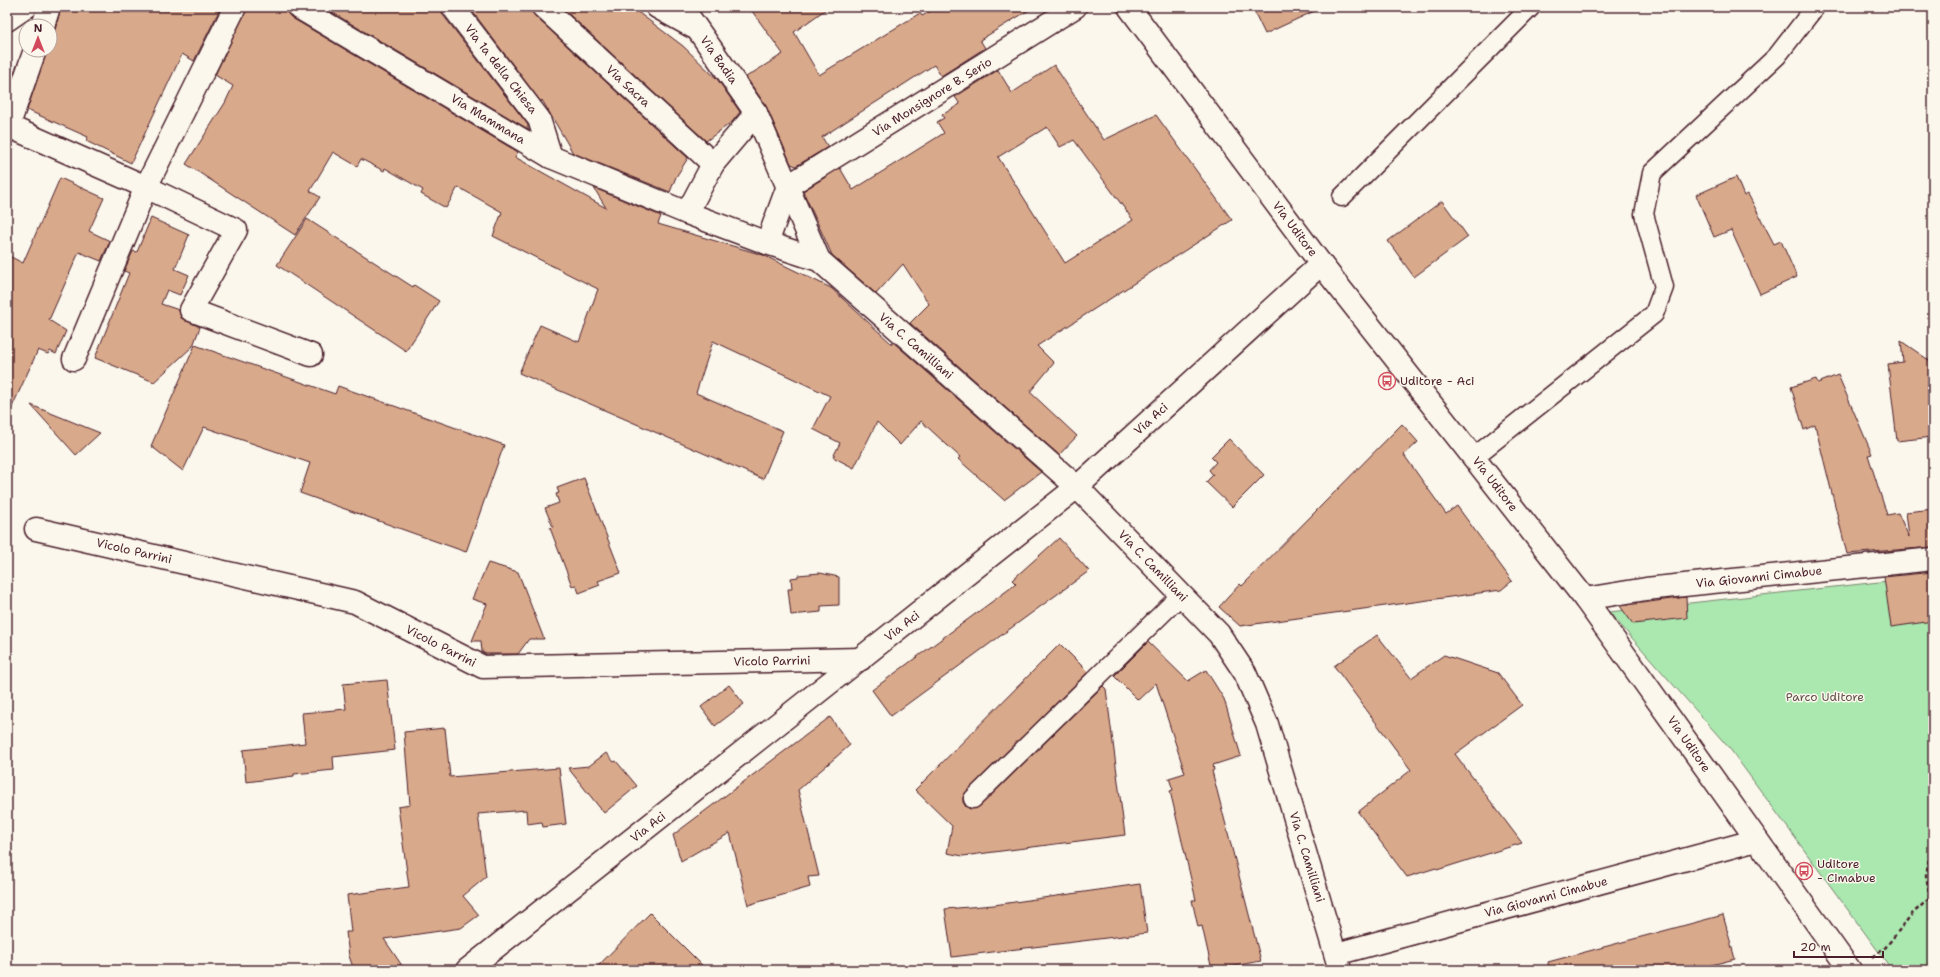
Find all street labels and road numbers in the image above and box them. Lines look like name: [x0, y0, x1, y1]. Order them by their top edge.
street label: Via 1a della Chiesa: [461, 21, 541, 117]
street label: Via Badia: [697, 33, 742, 88]
street label: Via Monsignore B. Serio: [869, 54, 995, 140]
street label: Via Sacra: [602, 61, 654, 111]
street label: Via Mammana: [448, 90, 529, 148]
street label: Via Uditore: [1269, 198, 1321, 260]
street label: Via C. Camilliani: [875, 309, 957, 383]
street label: Via Aci: [1130, 399, 1172, 439]
street label: Via Uditore: [1469, 453, 1522, 515]
street label: Via C. Camilliani: [1115, 527, 1191, 605]
street label: Vicolo Parrini: [95, 535, 173, 567]
street label: Via Giovanni Cimabue: [1695, 562, 1823, 592]
street label: Via Aci: [881, 607, 923, 645]
street label: Vicolo Parrini: [403, 621, 479, 671]
street label: Vicolo Parrini: [733, 652, 811, 670]
street label: Via Uditore: [1664, 713, 1714, 776]
street label: Via Aci: [627, 808, 669, 846]
street label: Via C. Camilliani: [1286, 810, 1328, 904]
street label: Via Giovanni Cimabue: [1483, 873, 1610, 921]

